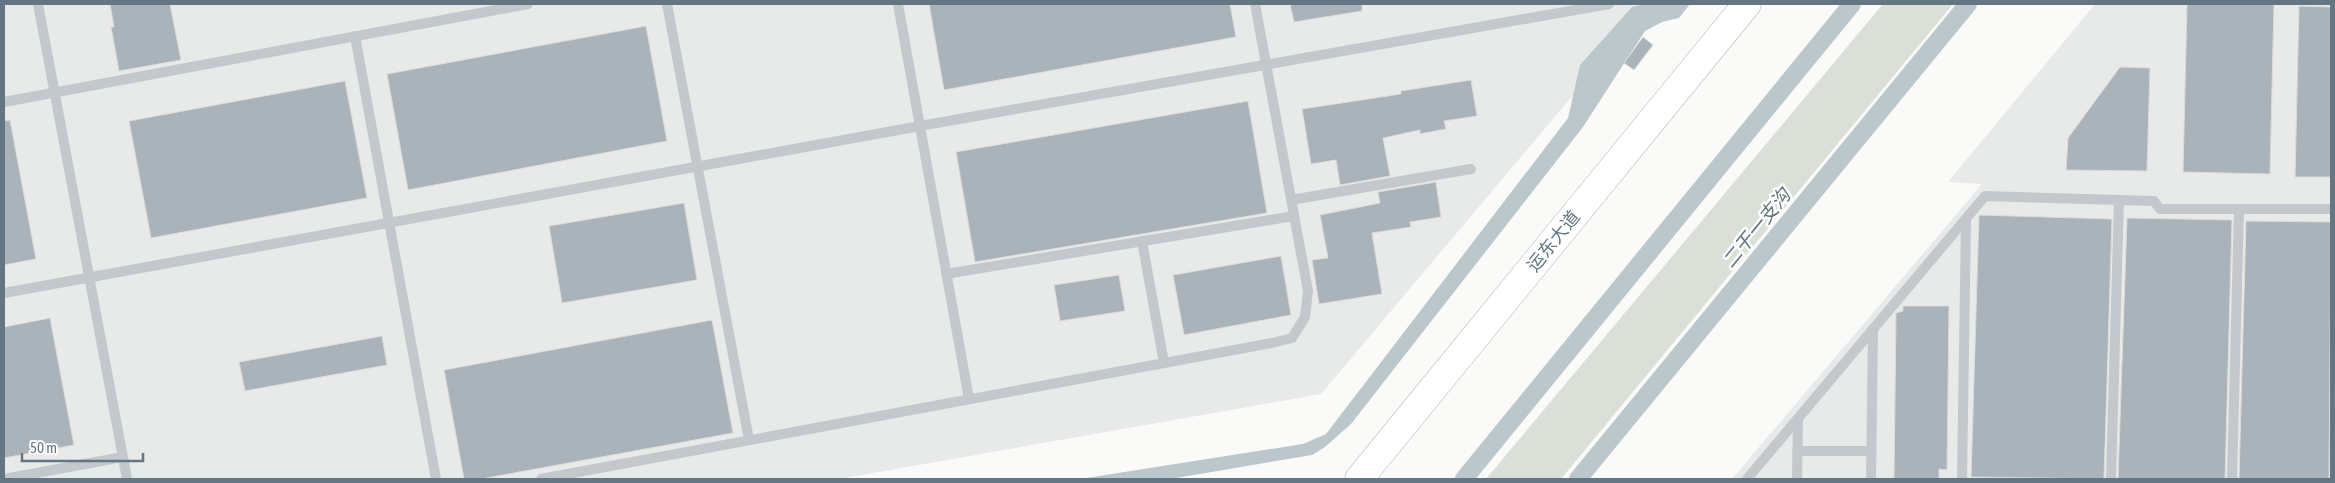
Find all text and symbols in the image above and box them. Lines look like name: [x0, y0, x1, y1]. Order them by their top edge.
water label: 二干一支沟: [1718, 183, 1796, 272]
street label: 运东大道: [1522, 206, 1584, 276]
scale bar: [22, 430, 144, 462]
text: 50 m: [30, 439, 57, 456]

